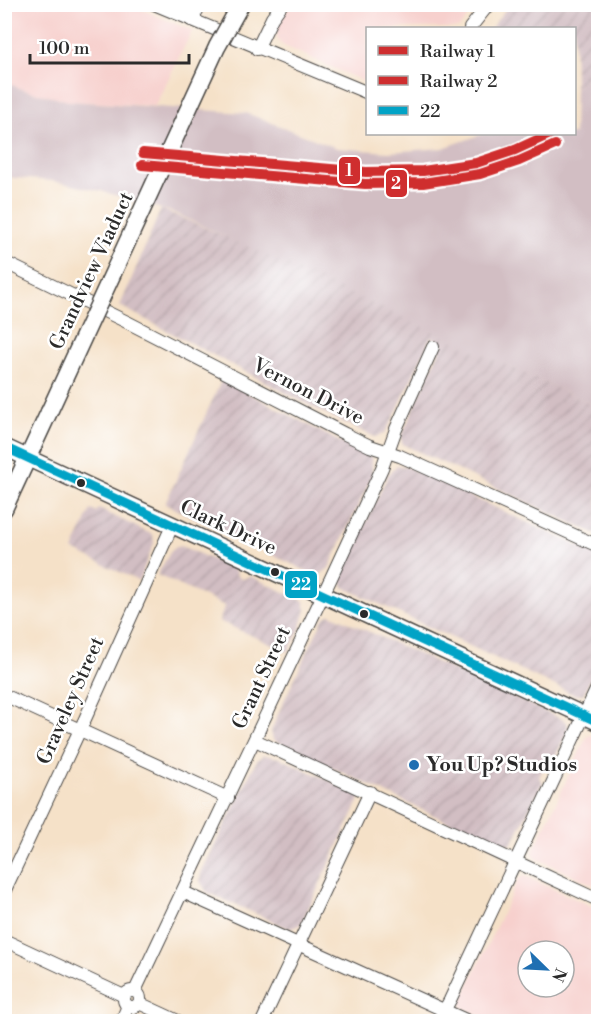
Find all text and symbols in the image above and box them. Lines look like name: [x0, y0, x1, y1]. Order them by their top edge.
scale bar: [30, 27, 189, 65]
legend: [366, 27, 576, 135]
text: 100 m: [39, 37, 90, 60]
text: Railway 1: [420, 40, 495, 63]
text: Railway 2: [420, 70, 497, 93]
text: 22: [420, 100, 441, 123]
line badge: 1: [338, 156, 361, 185]
text: 1: [345, 161, 353, 181]
line badge: 2: [385, 169, 408, 198]
text: 2: [391, 174, 401, 194]
street label: Grandview Viaduct: [44, 188, 140, 354]
street label: Vernon Drive: [247, 353, 368, 431]
unlabelled marker: [75, 477, 87, 489]
street label: Clark Drive: [176, 495, 280, 561]
unlabelled marker: [269, 566, 281, 578]
line badge: 22: [284, 570, 318, 599]
text: 22: [291, 575, 311, 595]
unlabelled marker: [358, 608, 370, 620]
street label: Grant Street: [227, 622, 297, 734]
street label: Graveley Street: [32, 633, 110, 769]
place label: You Up? Studios: [426, 753, 577, 778]
marker: You Up? Studios: [407, 758, 421, 772]
north arrow: [516, 939, 576, 999]
text: N: [547, 965, 570, 985]

